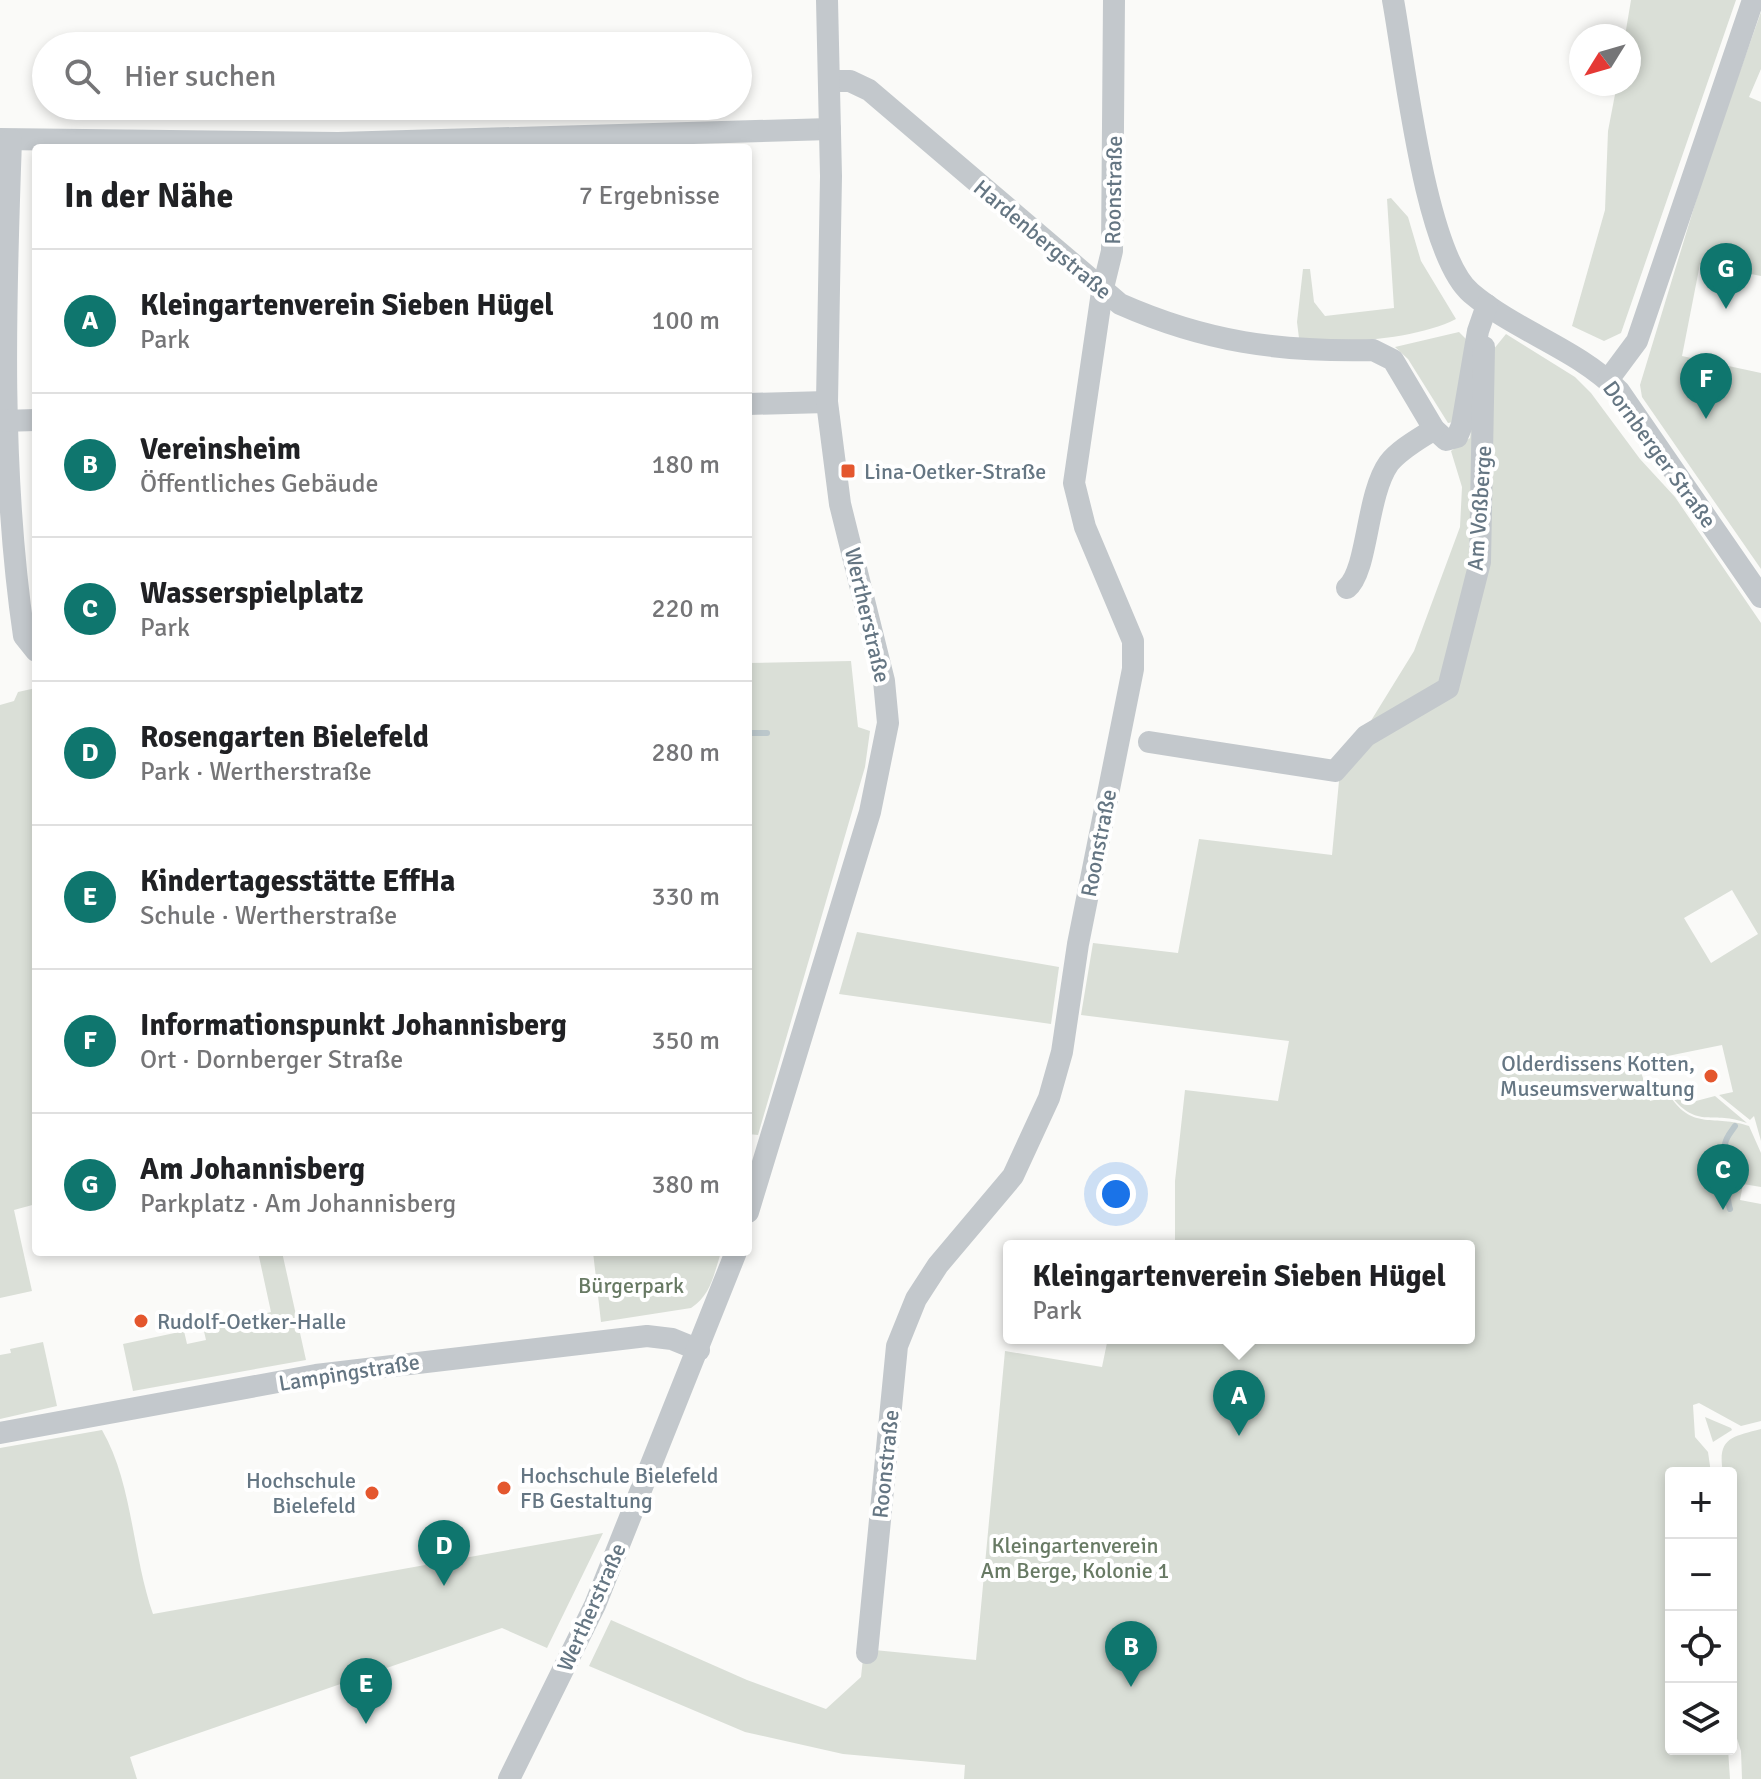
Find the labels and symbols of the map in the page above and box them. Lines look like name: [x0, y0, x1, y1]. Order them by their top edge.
north arrow: [1569, 24, 1641, 96]
street label: Roonstraße: [1099, 135, 1128, 245]
street label: Hardenbergstraße: [968, 174, 1117, 305]
pin: G: [1700, 243, 1752, 309]
pin: F: [1680, 353, 1732, 419]
street label: Dornberger Straße: [1597, 375, 1722, 533]
street label: Am Voßberge: [1462, 444, 1497, 572]
place label: Lina-Oetker-Straße: [864, 458, 1046, 485]
marker: Lina-Oetker-Straße: [839, 462, 857, 480]
street label: Wertherstraße: [839, 545, 896, 685]
street label: Roonstraße: [1075, 787, 1122, 899]
place label: Olderdissens Kotten, Museumsverwaltung: [1500, 1050, 1695, 1102]
marker: Olderdissens Kotten, Museumsverwaltung: [1702, 1067, 1720, 1085]
pin: C: [1697, 1144, 1749, 1210]
your location: [1096, 1174, 1136, 1214]
park label: Bürgerpark: [578, 1272, 684, 1299]
place label: Rudolf-Oetker-Halle: [157, 1308, 346, 1335]
marker: Rudolf-Oetker-Halle: [132, 1312, 150, 1330]
street label: Lampingstraße: [277, 1348, 422, 1397]
pin: A: [1213, 1370, 1265, 1436]
street label: Roonstraße: [866, 1408, 905, 1520]
place label: Hochschule Bielefeld FB Gestaltung: [520, 1462, 718, 1514]
place label: Hochschule Bielefeld: [246, 1467, 356, 1519]
marker: Hochschule Bielefeld FB Gestaltung: [495, 1479, 513, 1497]
marker: Hochschule Bielefeld: [363, 1484, 381, 1502]
pin: D: [418, 1520, 470, 1586]
park label: Kleingartenverein Am Berge, Kolonie 1: [981, 1532, 1169, 1584]
street label: Wertherstraße: [551, 1539, 632, 1675]
pin: B: [1105, 1621, 1157, 1687]
pin: E: [340, 1658, 392, 1724]

